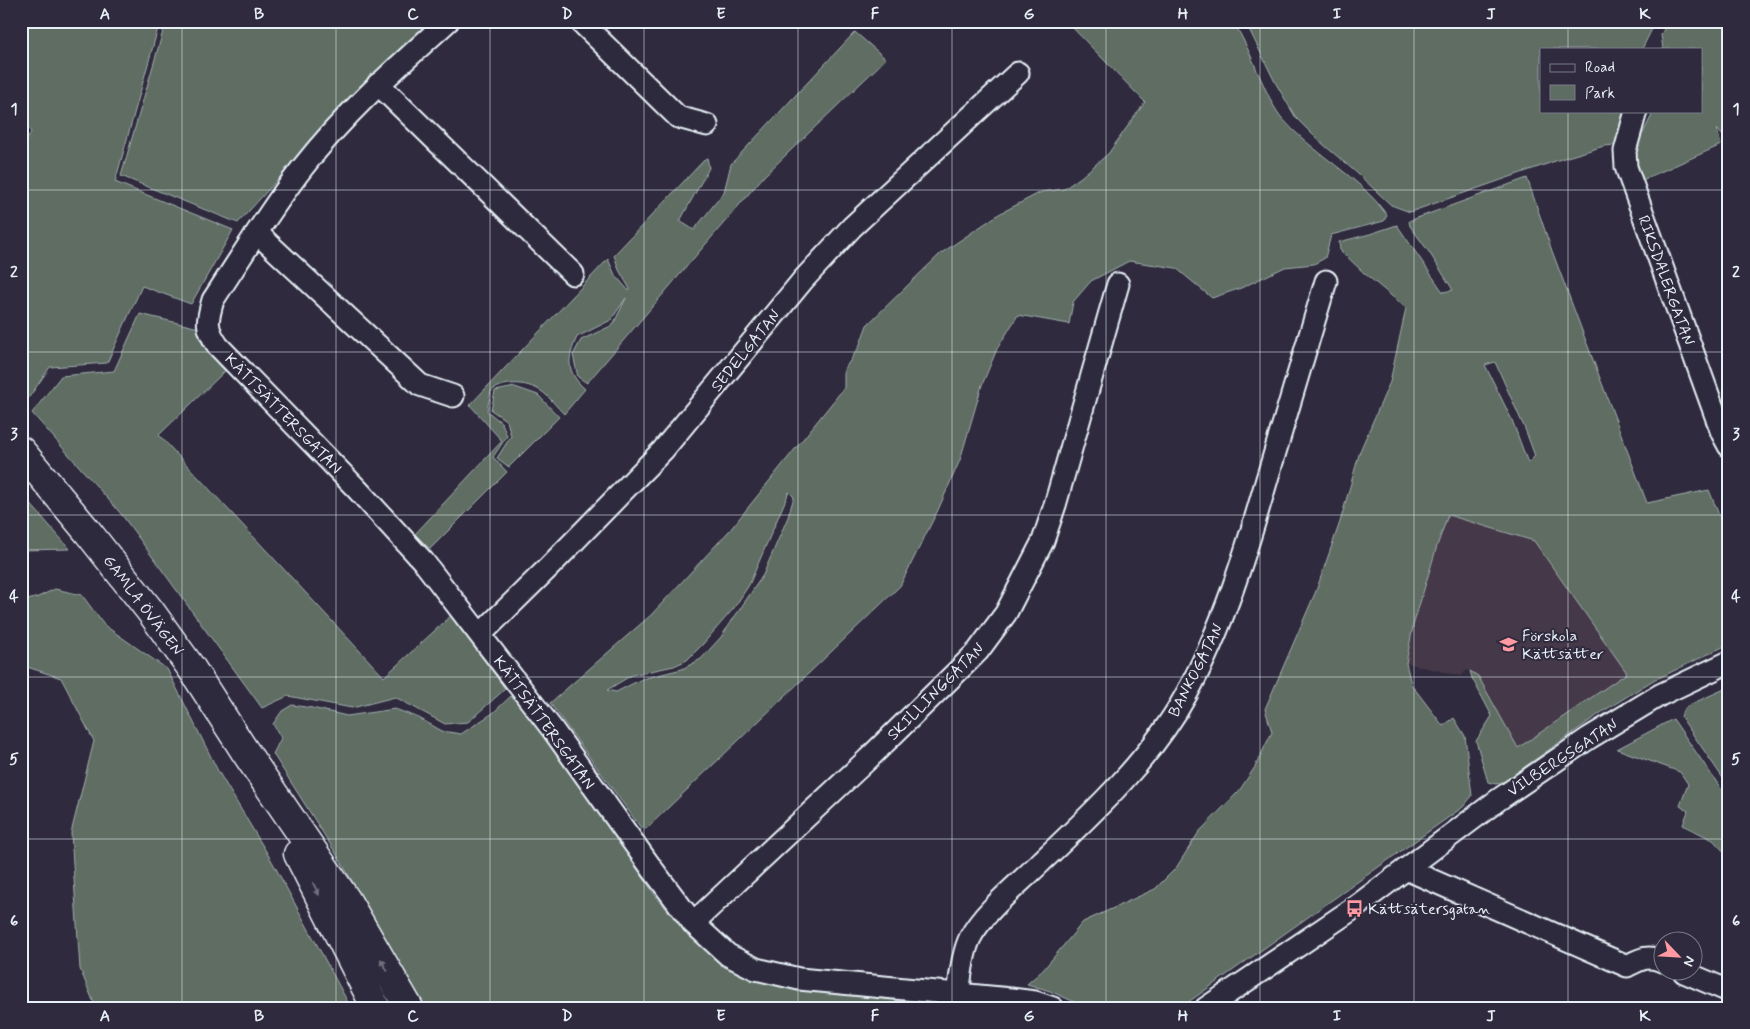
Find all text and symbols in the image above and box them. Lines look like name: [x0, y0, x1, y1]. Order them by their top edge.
text: A: [100, 4, 110, 25]
text: B: [254, 4, 264, 25]
text: C: [407, 4, 419, 25]
text: D: [561, 4, 573, 25]
text: E: [716, 4, 726, 25]
text: F: [871, 4, 880, 25]
text: G: [1024, 4, 1035, 25]
text: H: [1178, 4, 1189, 25]
text: I: [1333, 4, 1342, 25]
text: J: [1486, 4, 1496, 25]
text: K: [1639, 4, 1651, 25]
legend: [1540, 48, 1702, 112]
text: Road: [1585, 58, 1615, 78]
text: Park: [1585, 84, 1615, 104]
text: 1: [10, 99, 18, 120]
text: 1: [1732, 99, 1740, 120]
street label: RIKSDALERGATAN: [1632, 213, 1699, 349]
text: 2: [10, 262, 18, 283]
text: 2: [1732, 262, 1740, 283]
street label: SEDELGATAN: [707, 305, 786, 396]
street label: KÄTTSÄTTERSGATAN: [220, 349, 346, 479]
text: 3: [10, 424, 18, 445]
text: 3: [1732, 424, 1740, 445]
street label: GAMLA ÖVÄGEN: [98, 551, 188, 661]
text: 4: [9, 586, 19, 607]
text: 4: [1731, 586, 1741, 607]
street label: BANKOGATAN: [1164, 620, 1229, 721]
place label: Förskola Kättsätter: [1522, 626, 1604, 665]
school or university icon: Förskola Kättsätter: [1498, 634, 1518, 654]
street label: SKILLINGGATAN: [883, 638, 990, 745]
street label: KÄTTSÄTTERSGATAN: [488, 652, 599, 794]
street label: VILBERGSGATAN: [1504, 714, 1623, 802]
text: 5: [9, 749, 19, 770]
text: 5: [1731, 749, 1741, 770]
one-way arrow: [312, 882, 320, 897]
bus stop icon: Kättsätersgatan: [1344, 898, 1364, 918]
place label: Kättsätersgatan: [1368, 899, 1491, 920]
text: 6: [10, 911, 18, 932]
text: 6: [1732, 911, 1740, 932]
north arrow: [1652, 932, 1702, 982]
text: N: [1679, 953, 1699, 969]
one-way arrow: [380, 959, 389, 972]
text: A: [100, 1006, 110, 1027]
text: B: [254, 1006, 264, 1027]
text: C: [407, 1006, 419, 1027]
text: D: [561, 1006, 573, 1027]
text: E: [716, 1006, 726, 1027]
text: F: [871, 1006, 880, 1027]
text: G: [1024, 1006, 1035, 1027]
text: H: [1178, 1006, 1189, 1027]
text: I: [1333, 1006, 1342, 1027]
text: J: [1486, 1006, 1496, 1027]
text: K: [1639, 1006, 1651, 1027]

